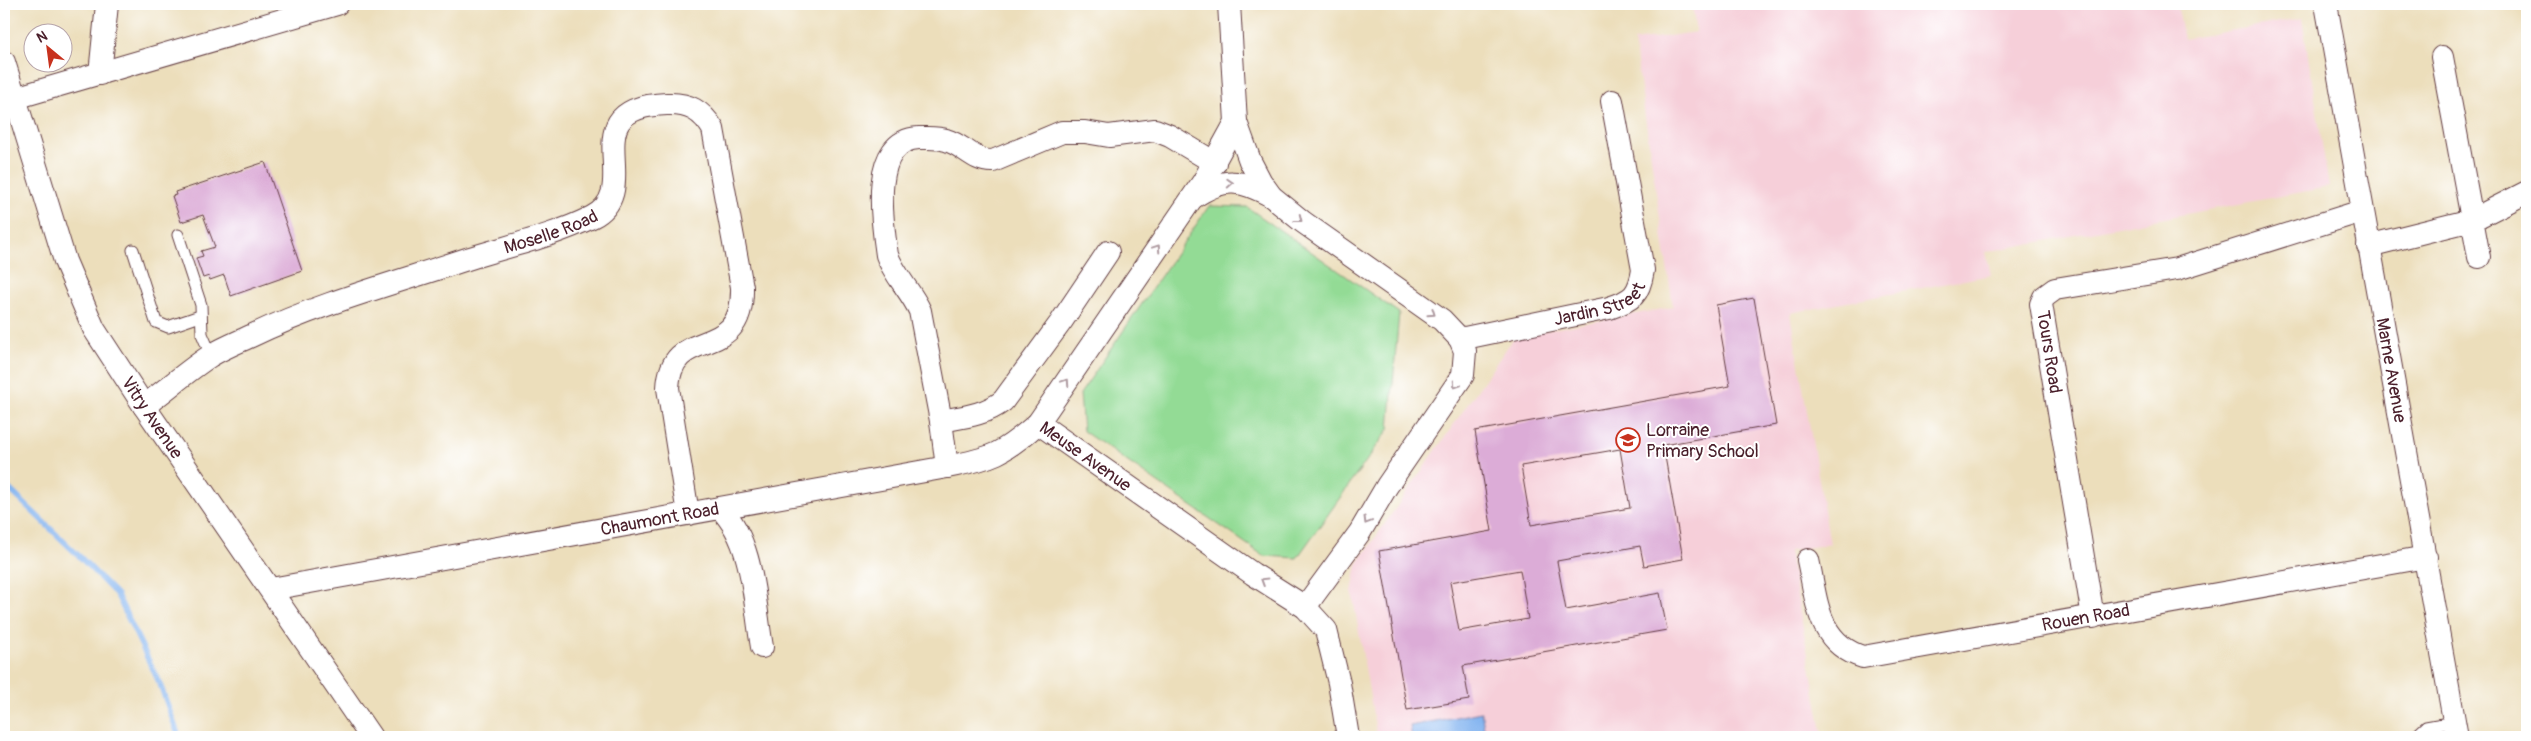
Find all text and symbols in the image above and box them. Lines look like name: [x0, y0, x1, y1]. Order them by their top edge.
north arrow: [22, 22, 72, 72]
text: N: [34, 27, 50, 47]
one-way arrow: [1226, 177, 1234, 188]
street label: Moselle Road: [501, 204, 602, 259]
one-way arrow: [1293, 213, 1302, 221]
one-way arrow: [1151, 244, 1160, 253]
street label: Jardin Street: [1552, 278, 1651, 331]
one-way arrow: [1426, 307, 1436, 316]
street label: Tours Road: [2031, 309, 2067, 395]
street label: Marne Avenue: [2371, 316, 2412, 425]
street label: Vitry Avenue: [116, 372, 188, 463]
one-way arrow: [1060, 379, 1069, 388]
one-way arrow: [1453, 379, 1462, 389]
street label: Meuse Avenue: [1035, 416, 1136, 497]
place label: Lorraine Primary School: [1646, 419, 1759, 463]
school or university icon: Lorraine Primary School: [1615, 427, 1641, 453]
street label: Chaumont Road: [599, 497, 721, 541]
one-way arrow: [1363, 515, 1373, 524]
one-way arrow: [1260, 578, 1270, 587]
street label: Rouen Road: [2040, 598, 2132, 637]

